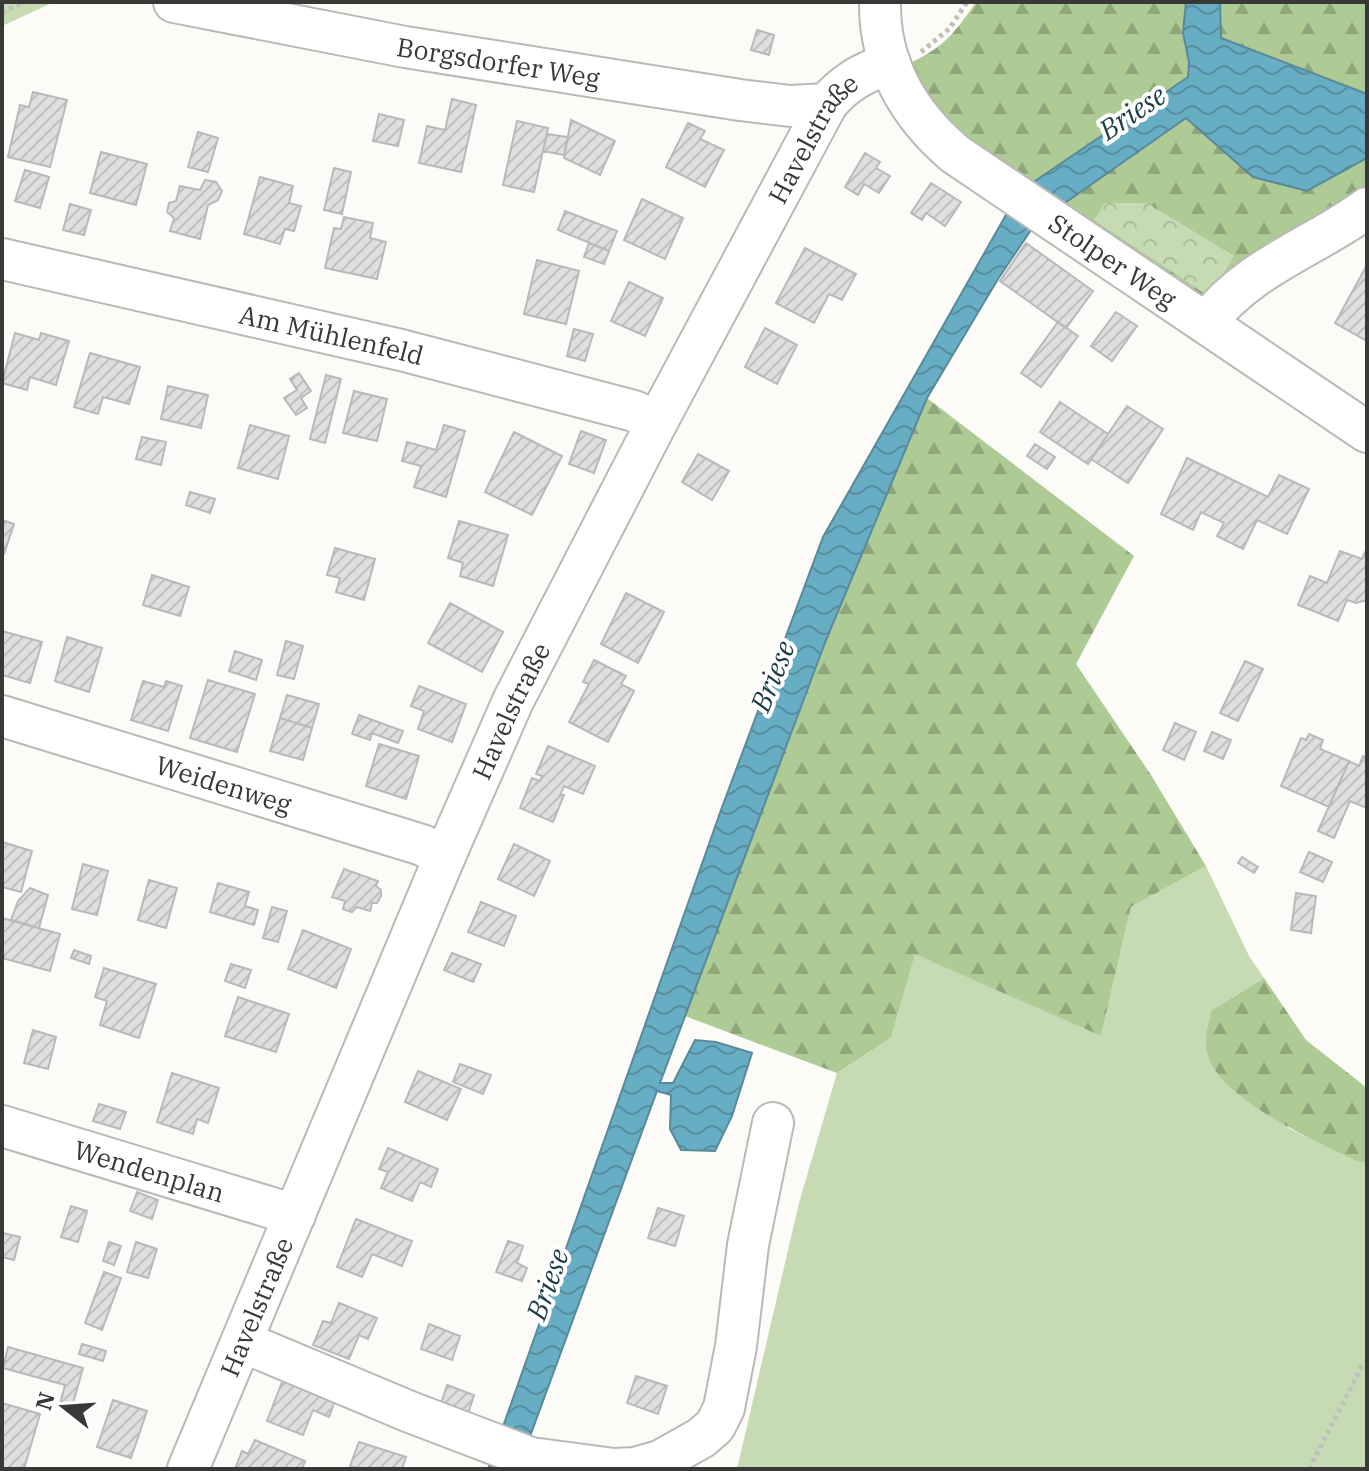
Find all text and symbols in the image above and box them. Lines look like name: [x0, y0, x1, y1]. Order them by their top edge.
street label: Borgsdorfer Weg: [394, 29, 603, 95]
street label: Havelstraße: [760, 65, 865, 209]
water label: Briese: [1090, 76, 1173, 148]
street label: Stolper Weg: [1043, 205, 1183, 316]
street label: Am Mühlenfeld: [236, 297, 428, 372]
water label: Briese: [741, 635, 803, 718]
street label: Havelstraße: [464, 636, 557, 785]
street label: Weidenweg: [152, 747, 296, 821]
street label: Wendenplan: [70, 1132, 229, 1210]
street label: Havelstraße: [212, 1232, 300, 1381]
water label: Briese: [517, 1243, 577, 1326]
north arrow: [24, 1367, 104, 1447]
text: N: [28, 1388, 61, 1414]

